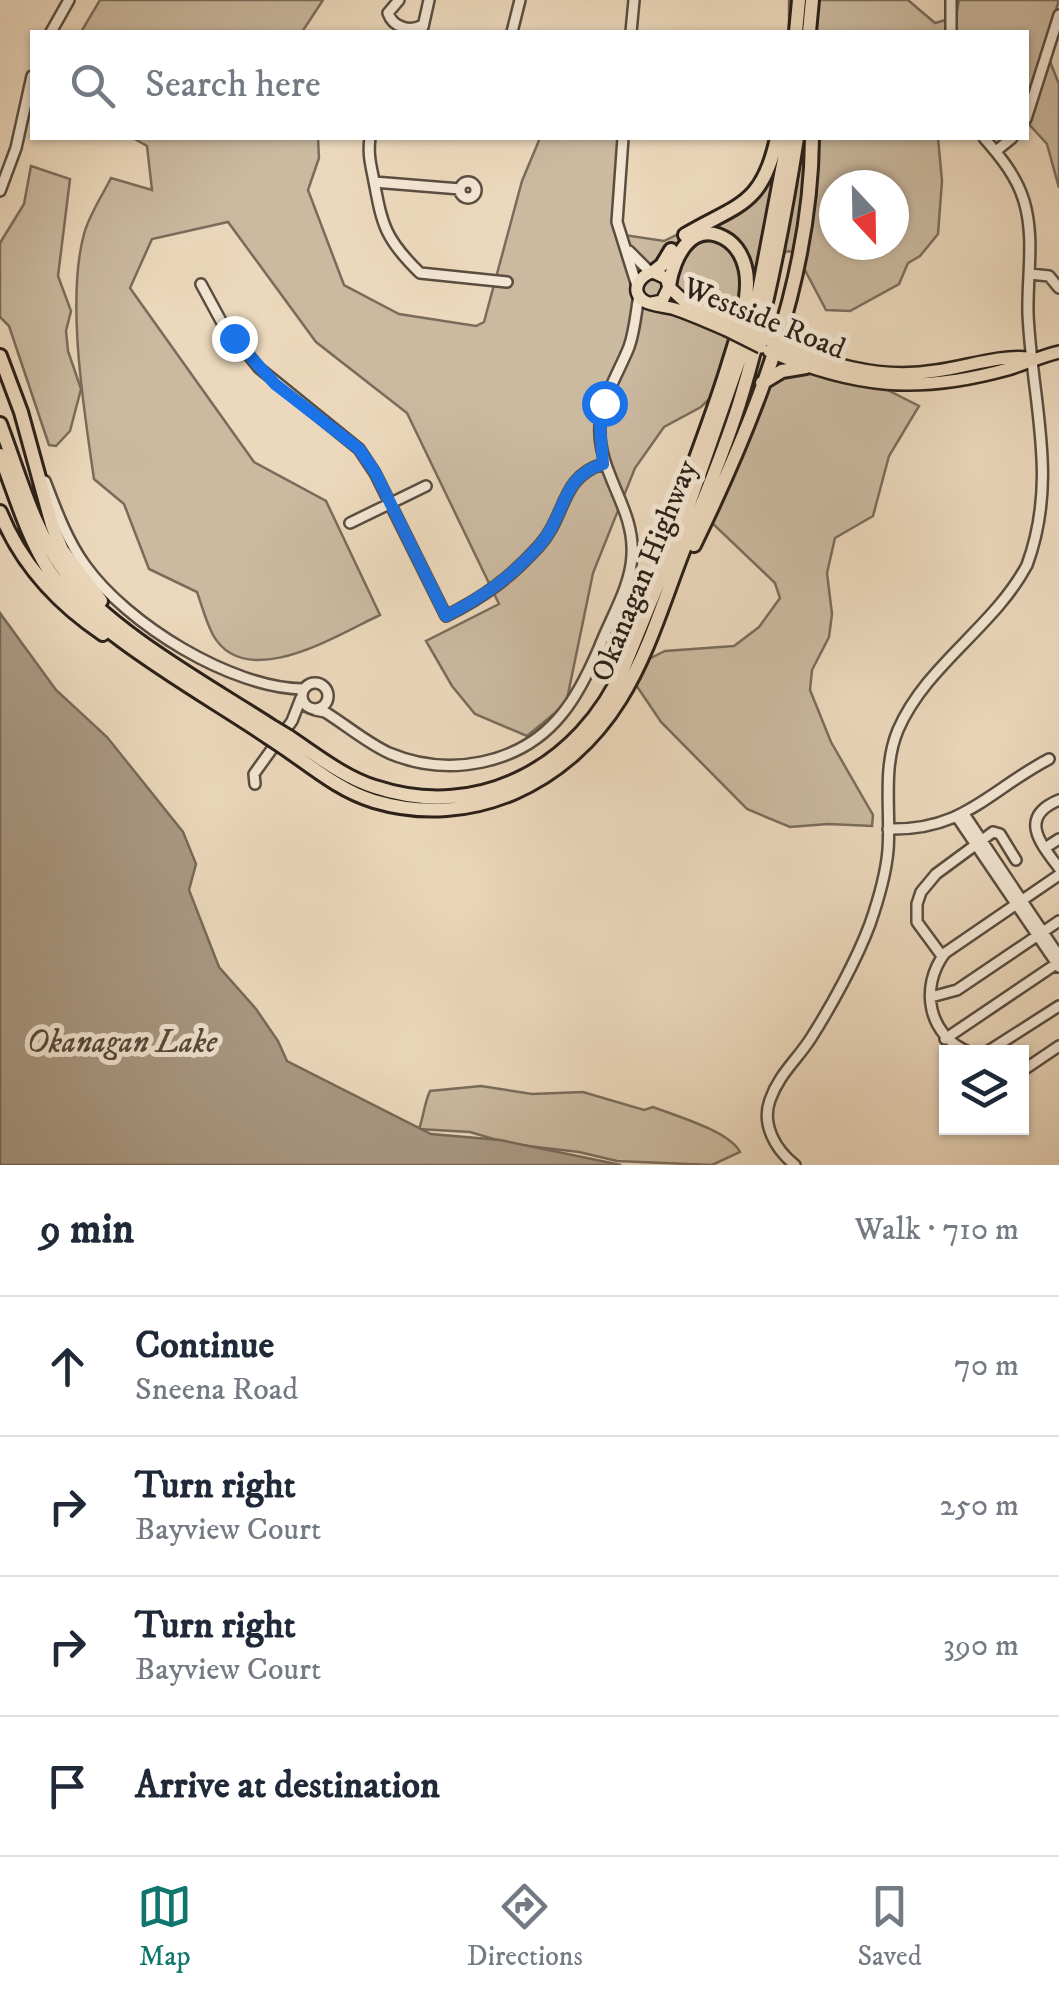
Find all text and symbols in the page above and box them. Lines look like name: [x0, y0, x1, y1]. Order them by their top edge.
search box: [30, 30, 1029, 140]
icon: search: [65, 58, 120, 113]
text: Search here: [145, 61, 321, 109]
north arrow: [819, 170, 909, 260]
street label: Westside Road: [676, 269, 851, 368]
route end: [212, 316, 258, 362]
route start: [582, 381, 628, 427]
street label: Okanagan Highway: [584, 454, 707, 687]
water label: Okanagan Lake: [27, 1023, 218, 1063]
map controls: [939, 1045, 1029, 1135]
button: layers: [939, 1045, 1029, 1135]
text: 9 min: [40, 1204, 134, 1256]
text: Walk · 710 m: [854, 1210, 1019, 1250]
text: Continue: [135, 1322, 274, 1370]
icon: ahead: [40, 1339, 95, 1394]
text: 70 m: [954, 1346, 1019, 1386]
text: Sneena Road: [135, 1370, 298, 1410]
text: Turn right: [135, 1462, 296, 1510]
icon: right: [40, 1479, 95, 1534]
text: 250 m: [939, 1486, 1019, 1526]
text: Bayview Court: [135, 1510, 321, 1550]
text: Turn right: [135, 1602, 296, 1650]
icon: right: [40, 1619, 95, 1674]
text: 390 m: [943, 1626, 1019, 1666]
text: Bayview Court: [135, 1650, 321, 1690]
icon: arrive: [40, 1759, 95, 1814]
text: Arrive at destination: [135, 1762, 440, 1810]
tab: Map: [137, 1879, 192, 1974]
tab: Directions: [467, 1879, 583, 1974]
tab: Saved: [857, 1879, 922, 1974]

